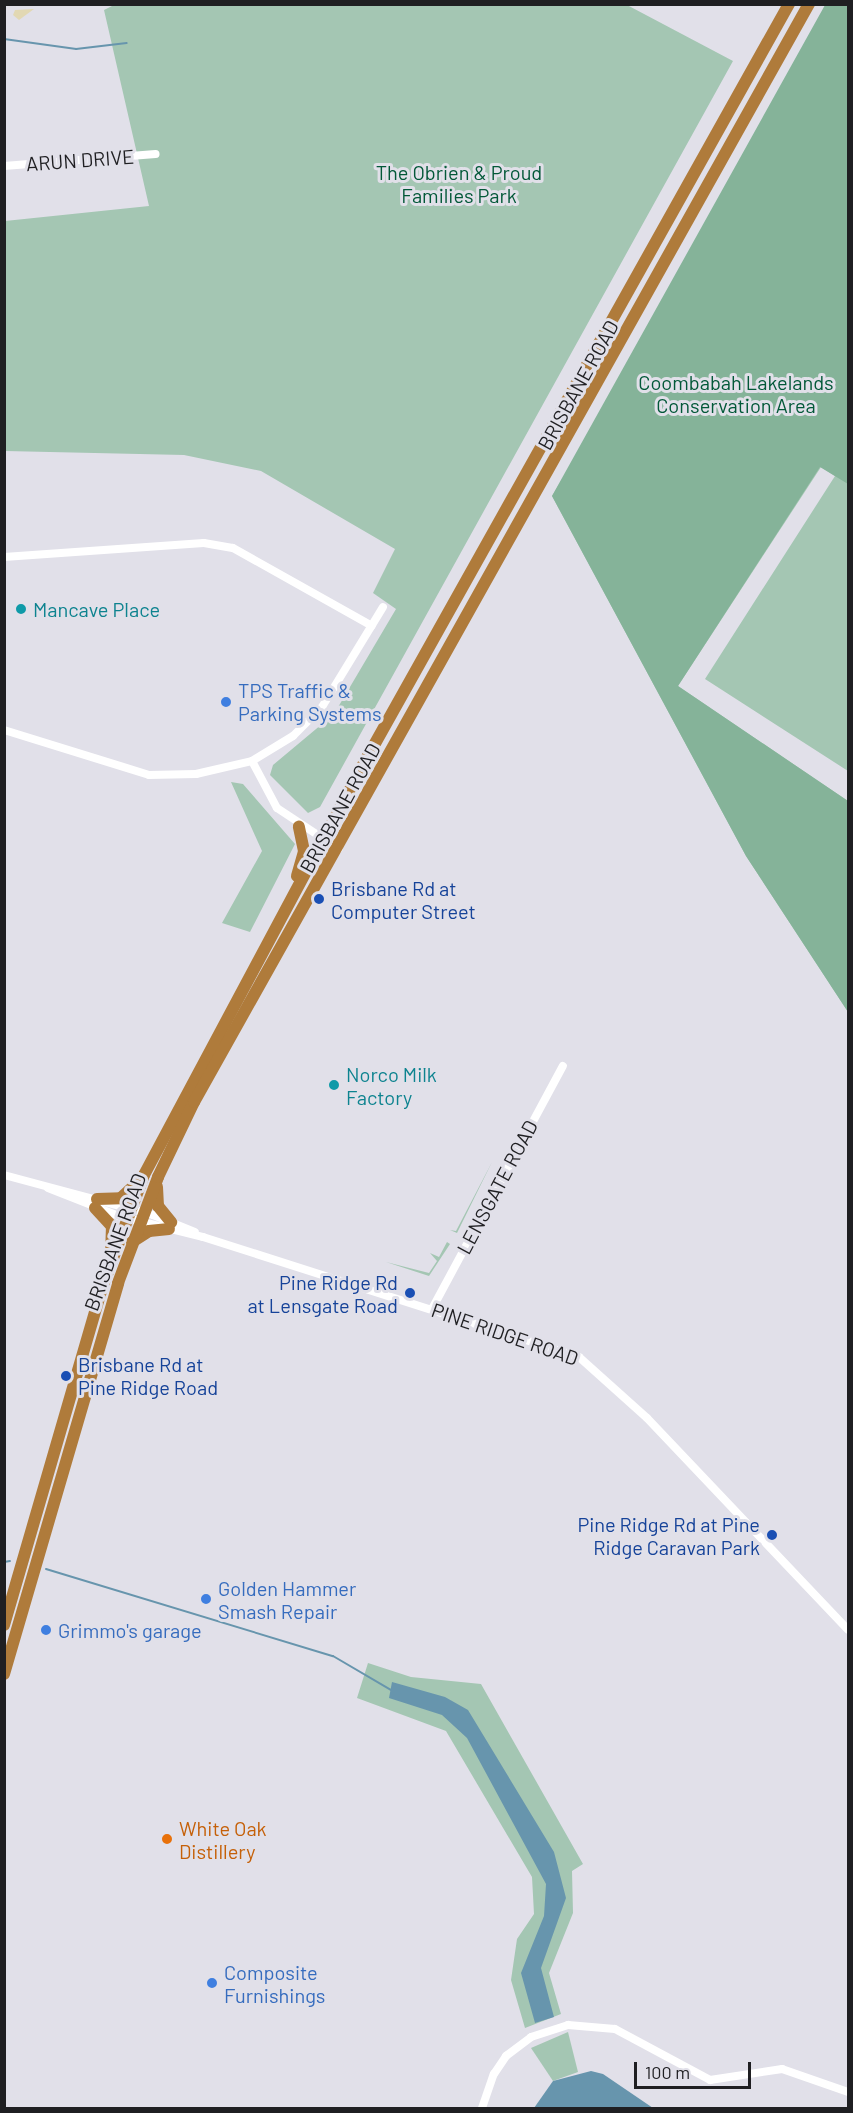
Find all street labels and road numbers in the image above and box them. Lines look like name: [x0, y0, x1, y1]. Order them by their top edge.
street label: ARUN DRIVE: [25, 144, 135, 176]
street label: BRISBANE ROAD: [533, 316, 623, 454]
street label: BRISBANE ROAD: [295, 739, 385, 877]
street label: LENSGATE ROAD: [452, 1116, 542, 1258]
street label: BRISBANE ROAD: [79, 1170, 151, 1314]
street label: PINE RIDGE ROAD: [428, 1298, 582, 1370]

